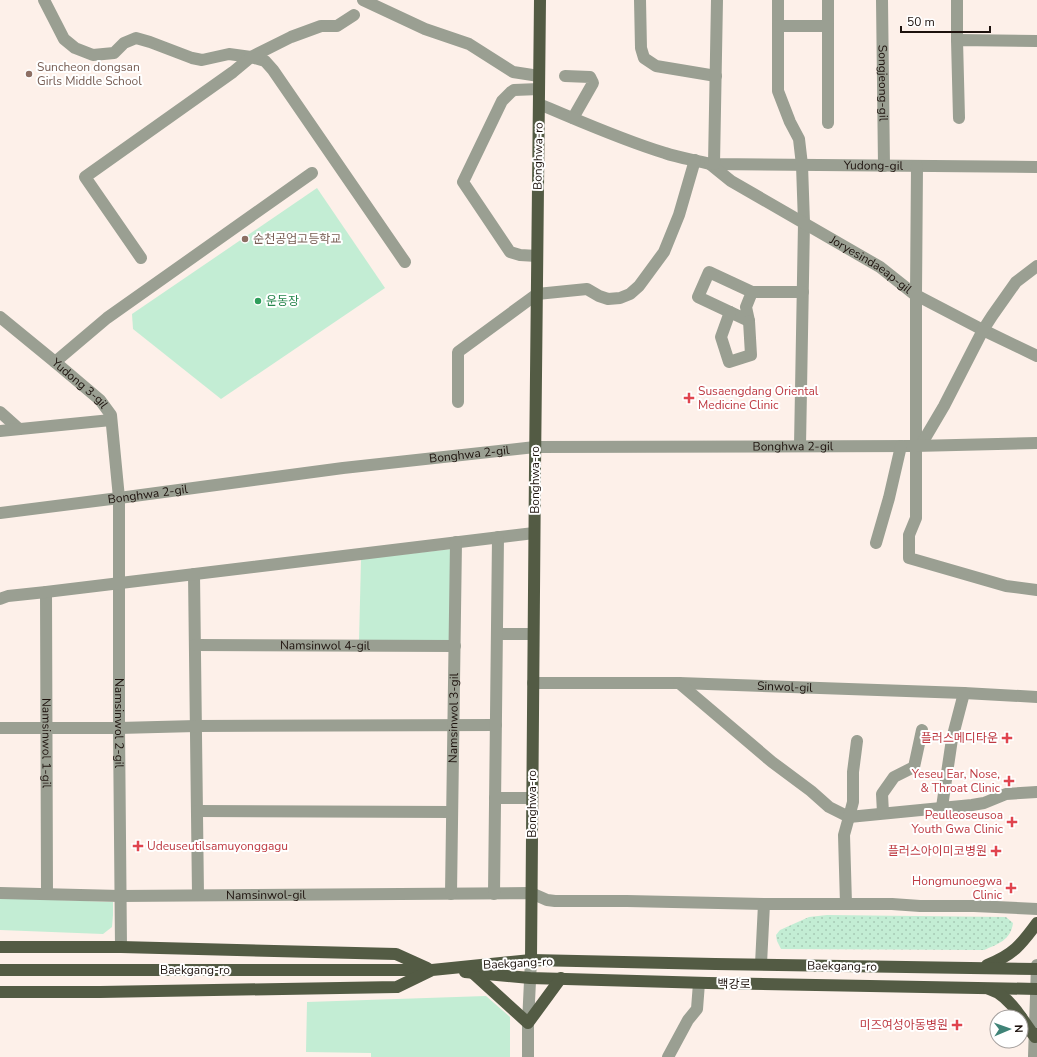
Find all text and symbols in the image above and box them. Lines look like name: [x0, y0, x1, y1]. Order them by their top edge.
scale bar: [901, 8, 990, 34]
text: 50 m: [907, 14, 935, 30]
street label: Songjeong-gil: [875, 45, 891, 122]
place label: Suncheon dongsan Girls Middle School: [37, 59, 142, 89]
marker: Suncheon dongsan Girls Middle School: [24, 69, 34, 79]
street label: Bonghwa-ro: [529, 122, 547, 190]
street label: Yudong-gil: [843, 157, 904, 174]
place label: 순천공업고등학교: [253, 231, 341, 247]
street label: Joryesindaeap-gil: [826, 231, 915, 297]
marker: 순천공업고등학교: [240, 234, 250, 244]
place label: 운동장: [266, 293, 299, 309]
marker: 운동장: [253, 296, 263, 306]
street label: Yudong 3-gil: [48, 354, 112, 412]
place label: Susaengdang Oriental Medicine Clinic: [698, 383, 819, 413]
marker: Susaengdang Oriental Medicine Clinic: [683, 392, 695, 404]
street label: Bonghwa 2-gil: [752, 438, 834, 454]
street label: Bonghwa 2-gil: [428, 442, 511, 467]
street label: Bonghwa-ro: [527, 446, 543, 514]
street label: Bonghwa 2-gil: [107, 481, 189, 507]
street label: Namsinwol 4-gil: [280, 637, 371, 654]
street label: Namsinwol 3-gil: [445, 672, 462, 763]
street label: Namsinwol 2-gil: [111, 678, 127, 769]
street label: Sinwol-gil: [757, 678, 814, 696]
street label: Namsinwol 1-gil: [38, 698, 55, 789]
place label: 플러스메디타운: [921, 730, 998, 746]
marker: 플러스메디타운: [1001, 732, 1013, 744]
place label: Yeseu Ear, Nose, & Throat Clinic: [911, 766, 1000, 796]
street label: Bonghwa-ro: [524, 770, 540, 838]
marker: Yeseu Ear, Nose, & Throat Clinic: [1003, 775, 1015, 787]
place label: Peulleoseusoa Youth Gwa Clinic: [911, 807, 1003, 837]
marker: Peulleoseusoa Youth Gwa Clinic: [1006, 816, 1018, 828]
place label: Udeuseutilsamuyonggagu: [147, 838, 288, 854]
marker: Udeuseutilsamuyonggagu: [132, 840, 144, 852]
place label: 플러스아이미코병원: [888, 843, 987, 859]
marker: 플러스아이미코병원: [990, 845, 1002, 857]
place label: Hongmunoegwa Clinic: [912, 873, 1002, 903]
marker: Hongmunoegwa Clinic: [1005, 882, 1017, 894]
street label: Namsinwol-gil: [226, 887, 306, 903]
street label: Baekgang-ro: [483, 953, 554, 973]
street label: Baekgang-ro: [807, 957, 877, 975]
street label: Baekgang-ro: [160, 962, 230, 978]
street label: 백강로: [717, 976, 751, 992]
north arrow: [989, 1009, 1029, 1049]
place label: 미즈여성아동병원: [860, 1017, 948, 1033]
marker: 미즈여성아동병원: [951, 1019, 963, 1031]
text: N: [1011, 1024, 1026, 1033]

